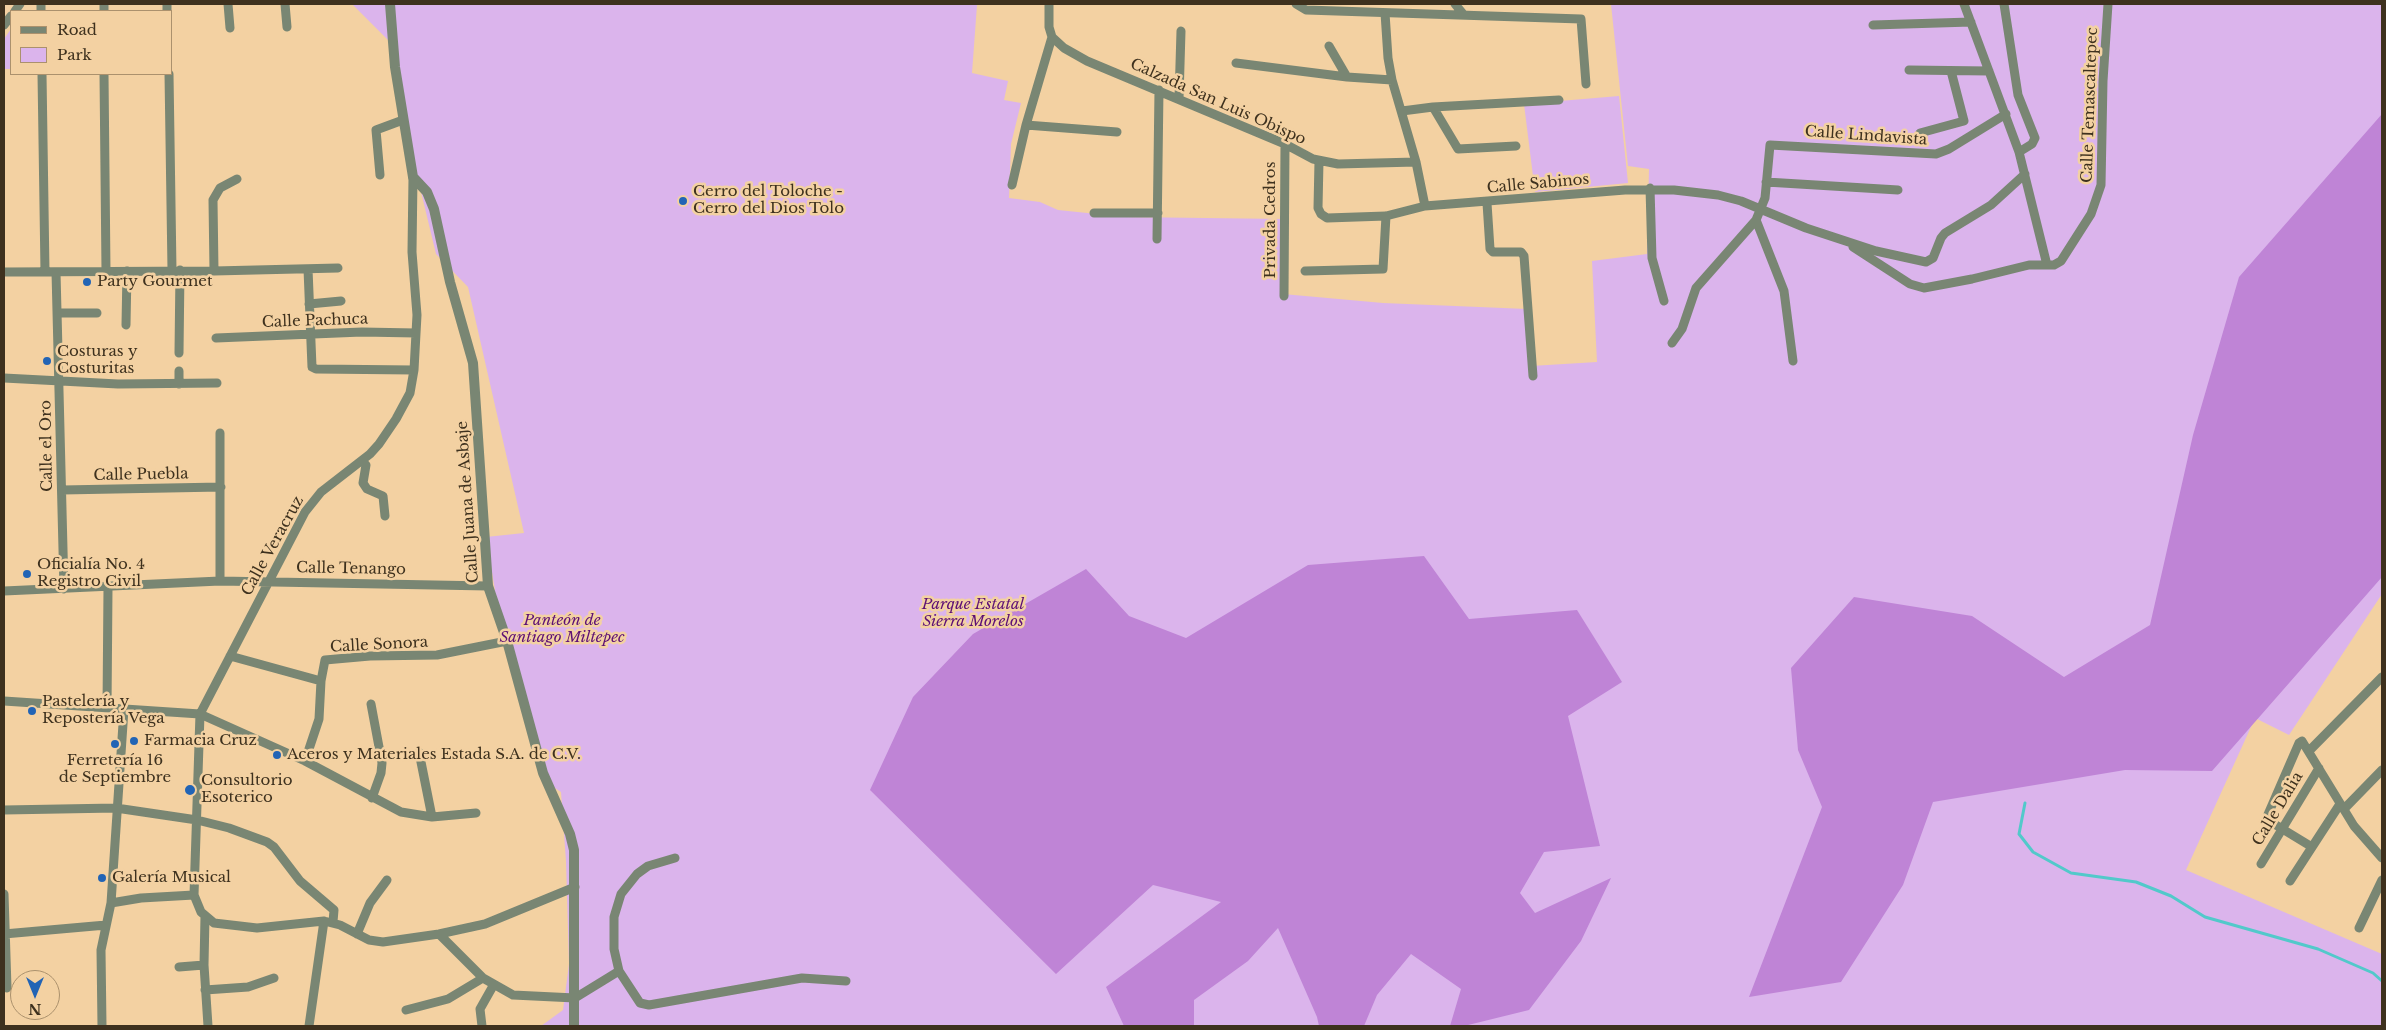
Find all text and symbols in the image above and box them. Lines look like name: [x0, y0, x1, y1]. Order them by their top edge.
legend: [10, 10, 172, 75]
text: Road: [57, 20, 97, 39]
street label: Calle Temascaltepec: [2078, 27, 2102, 183]
text: Park: [57, 45, 92, 64]
street label: Calzada San Luis Obispo: [1127, 55, 1309, 149]
street label: Calle Lindavista: [1804, 123, 1928, 149]
street label: Privada Cedros: [1262, 162, 1280, 278]
street label: Calle Sabinos: [1486, 171, 1590, 197]
place label: Cerro del Toloche - Cerro del Dios Tolo: [693, 183, 844, 218]
marker: Cerro del Toloche - Cerro del Dios Tolo: [677, 195, 689, 207]
place label: Party Gourmet: [97, 273, 213, 291]
marker: Party Gourmet: [81, 276, 93, 288]
street label: Calle Pachuca: [262, 310, 368, 332]
place label: Costuras y Costuritas: [57, 343, 138, 378]
marker: Costuras y Costuritas: [41, 355, 53, 367]
street label: Calle el Oro: [37, 400, 57, 492]
street label: Calle Juana de Asbaje: [453, 420, 483, 584]
street label: Calle Puebla: [93, 465, 189, 485]
street label: Calle Veracruz: [238, 493, 308, 599]
place label: Oficialía No. 4 Registro Civil: [37, 556, 145, 591]
street label: Calle Tenango: [296, 559, 406, 579]
marker: Oficialía No. 4 Registro Civil: [21, 568, 33, 580]
park label: Parque Estatal Sierra Morelos: [922, 596, 1024, 631]
park label: Panteón de Santiago Miltepec: [499, 612, 625, 647]
street label: Calle Sonora: [330, 633, 428, 657]
place label: Pastelería y Repostería Vega: [42, 693, 165, 728]
marker: Pastelería y Repostería Vega: [26, 705, 38, 717]
place label: Farmacia Cruz: [144, 732, 257, 750]
marker: Farmacia Cruz: [128, 735, 140, 747]
marker: Ferretería 16 de Septiembre: [109, 738, 121, 750]
place label: Aceros y Materiales Estada S.A. de C.V.: [287, 746, 581, 764]
marker: Aceros y Materiales Estada S.A. de C.V.: [271, 749, 283, 761]
place label: Ferretería 16 de Septiembre: [59, 752, 171, 787]
street label: Calle Dalia: [2249, 769, 2307, 849]
place label: Consultorio Esoterico: [201, 772, 292, 807]
marker: Consultorio Esoterico: [183, 783, 197, 797]
place label: Galería Musical: [112, 869, 231, 887]
marker: Galería Musical: [96, 872, 108, 884]
north arrow: [10, 970, 60, 1020]
text: N: [28, 1000, 42, 1018]

